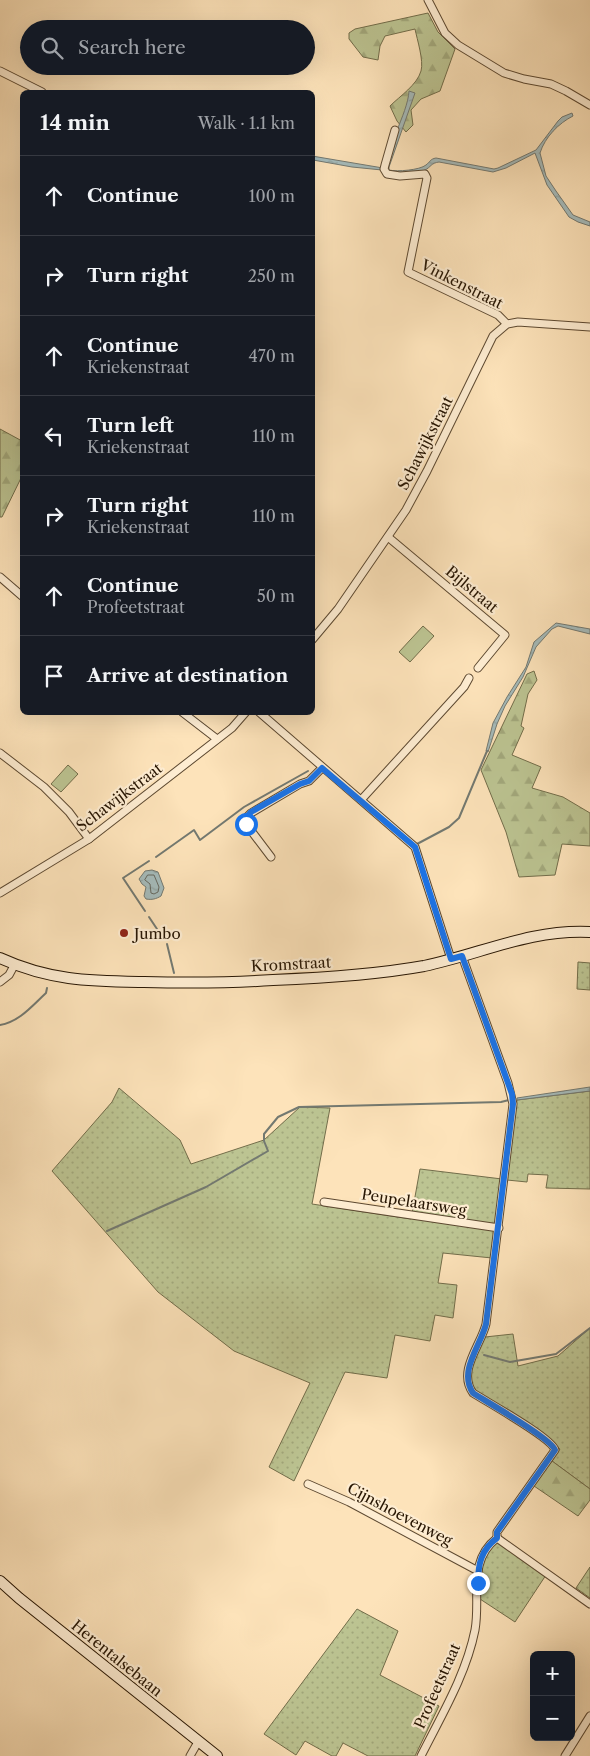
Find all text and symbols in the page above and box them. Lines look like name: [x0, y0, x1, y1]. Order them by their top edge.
search box: [20, 20, 315, 75]
icon: search: [38, 34, 66, 62]
text: Search here: [78, 36, 186, 59]
text: 14 min: [40, 110, 110, 135]
text: Walk · 1.1 km: [198, 113, 295, 133]
icon: ahead: [40, 182, 68, 210]
text: Continue: [87, 184, 179, 207]
text: 100 m: [249, 186, 295, 206]
street label: Vinkenstraat: [417, 255, 507, 313]
icon: right: [40, 262, 68, 290]
text: Turn right: [87, 264, 188, 287]
text: 250 m: [248, 266, 295, 286]
text: Continue: [87, 334, 179, 357]
icon: ahead: [40, 342, 68, 370]
text: 470 m: [249, 346, 295, 366]
text: Kriekenstraat: [87, 357, 189, 377]
street label: Schawijkstraat: [393, 392, 457, 493]
text: Turn left: [87, 414, 174, 437]
icon: left: [40, 422, 68, 450]
text: 110 m: [252, 426, 295, 446]
text: Kriekenstraat: [87, 437, 189, 457]
text: Turn right: [87, 494, 188, 517]
icon: right: [40, 502, 68, 530]
text: 110 m: [252, 506, 295, 526]
text: Kriekenstraat: [87, 517, 189, 537]
street label: Bijlstraat: [442, 562, 503, 617]
text: Continue: [87, 574, 179, 597]
icon: ahead: [40, 582, 68, 610]
text: 50 m: [257, 586, 295, 606]
text: Profeetstraat: [87, 597, 185, 617]
icon: arrive: [40, 662, 68, 690]
text: Arrive at destination: [87, 664, 288, 687]
street label: Schawijkstraat: [72, 758, 166, 836]
route start: [235, 813, 258, 836]
place label: Jumbo: [132, 924, 181, 943]
marker: Jumbo: [118, 927, 130, 939]
street label: Kromstraat: [251, 952, 332, 976]
street label: Peupelaarsweg: [360, 1184, 468, 1220]
street label: Cijnshoevenweg: [344, 1478, 456, 1550]
route end: [467, 1572, 490, 1595]
street label: Herentalsebaan: [68, 1615, 167, 1701]
street label: Profeetstraat: [410, 1640, 465, 1732]
map controls: [530, 1651, 575, 1741]
button: +: [530, 1651, 575, 1696]
button: −: [530, 1696, 575, 1741]

